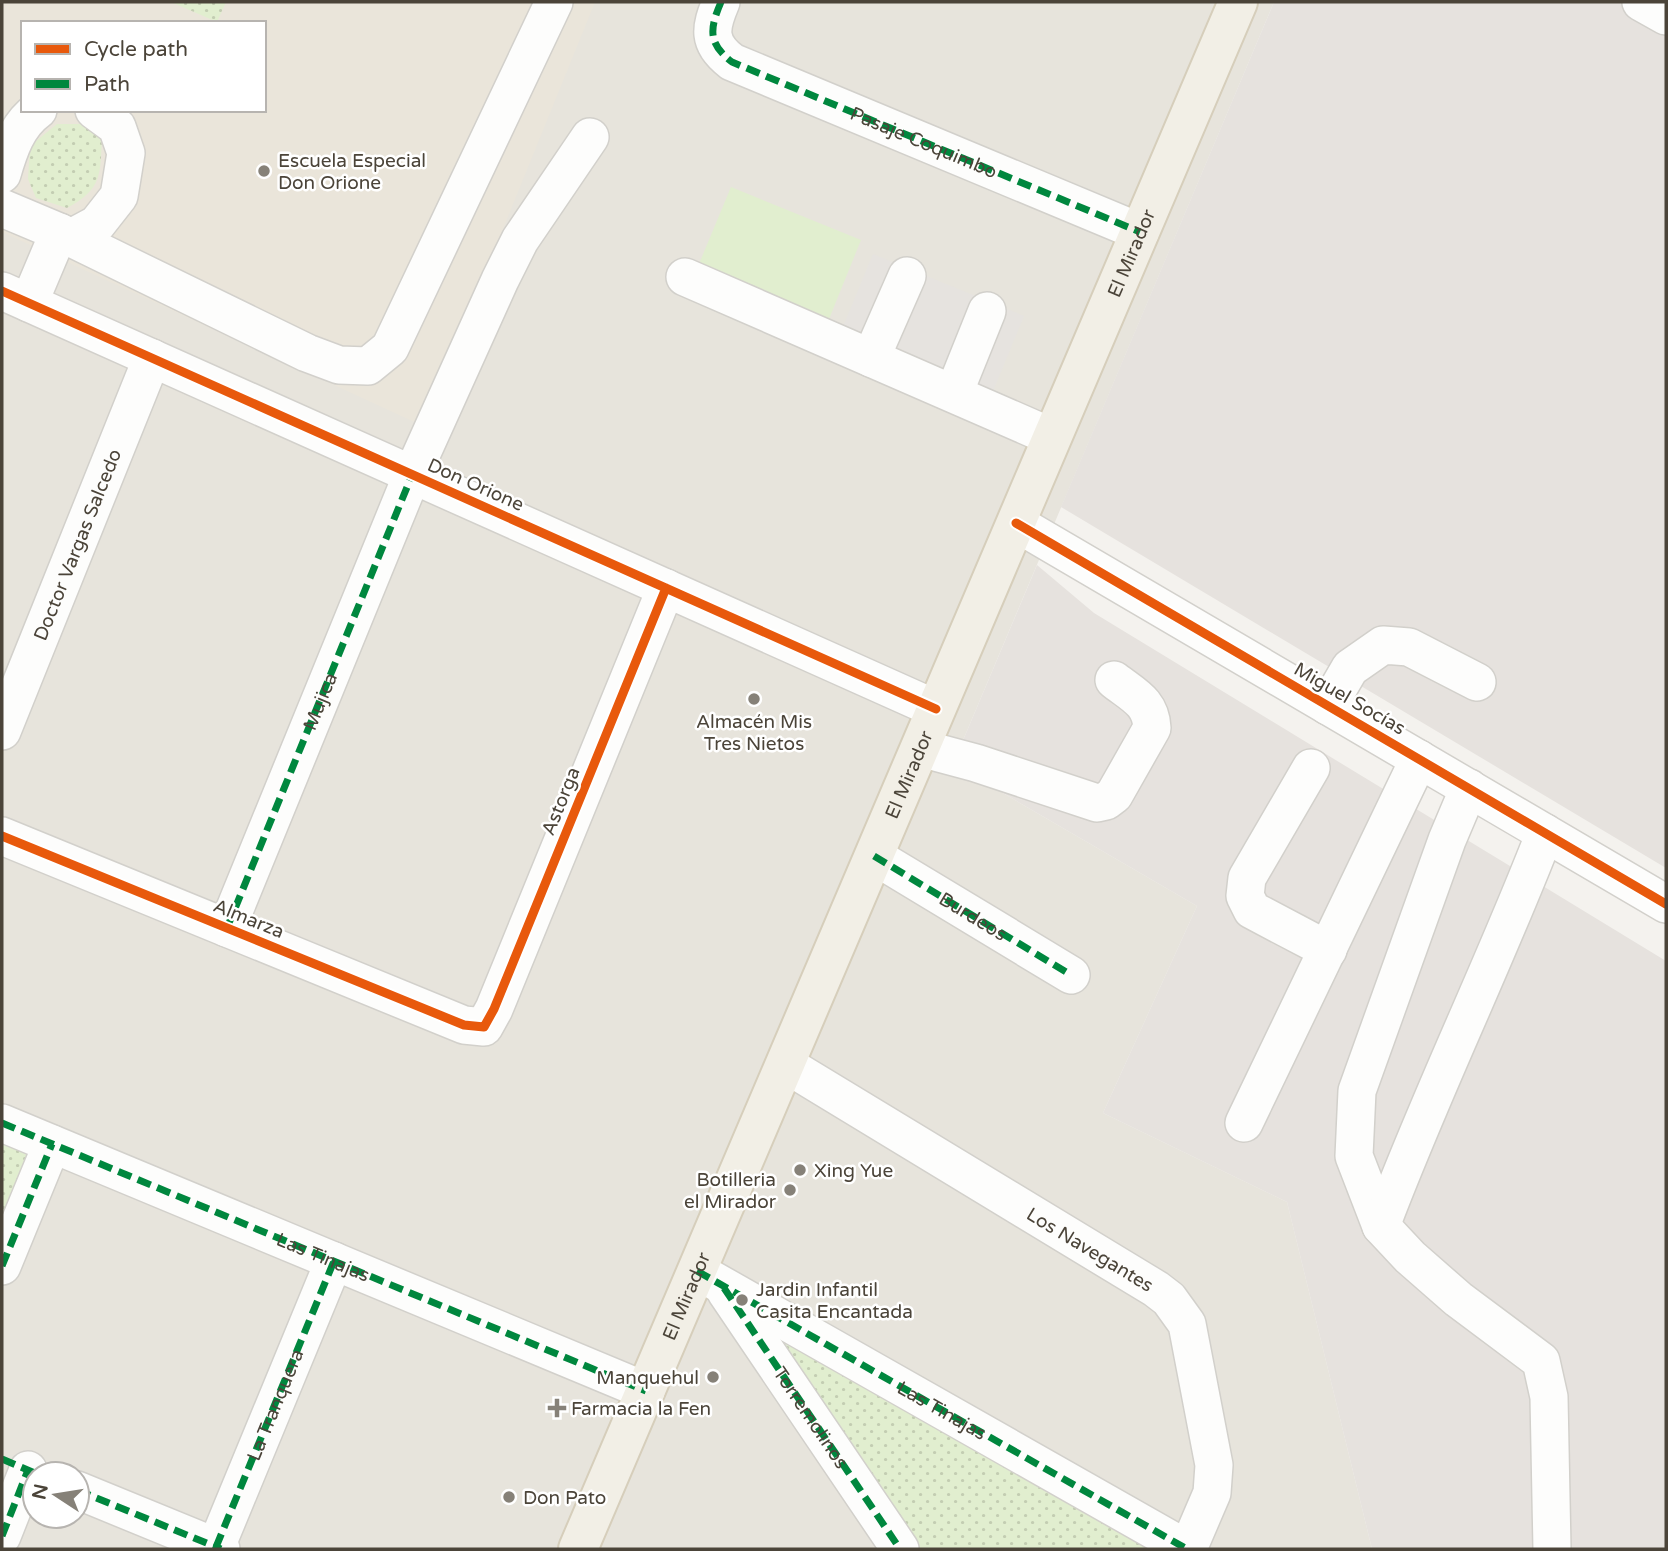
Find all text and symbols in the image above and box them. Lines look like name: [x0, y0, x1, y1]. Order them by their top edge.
legend: [21, 21, 266, 112]
text: Cycle path: [84, 37, 188, 62]
text: Path: [84, 72, 130, 97]
street label: Pasaje Coquimbo: [847, 102, 1000, 183]
place label: Escuela Especial Don Orione: [278, 150, 426, 194]
marker: Escuela Especial Don Orione: [256, 163, 272, 179]
street label: El Mirador: [1103, 205, 1161, 301]
street label: Doctor Vargas Salcedo: [30, 446, 126, 644]
street label: Don Orione: [424, 454, 527, 516]
street label: Miguel Socías: [1290, 658, 1409, 740]
street label: Mujica: [299, 670, 342, 734]
marker: Almacén Mis Tres Nietos: [746, 691, 762, 707]
place label: Almacén Mis Tres Nietos: [696, 711, 812, 755]
street label: El Mirador: [881, 727, 938, 822]
street label: Astorga: [537, 764, 585, 839]
street label: Burdeos: [935, 888, 1011, 946]
street label: Almarza: [210, 895, 287, 943]
place label: Xing Yue: [814, 1160, 893, 1182]
marker: Xing Yue: [792, 1162, 808, 1178]
place label: Botilleria el Mirador: [684, 1169, 777, 1213]
marker: Botilleria el Mirador: [782, 1182, 798, 1198]
street label: Los Navegantes: [1022, 1203, 1157, 1297]
street label: Las Tinajas: [273, 1229, 373, 1287]
street label: El Mirador: [658, 1248, 716, 1344]
place label: Jardin Infantil Casita Encantada: [756, 1279, 913, 1323]
marker: Jardin Infantil Casita Encantada: [734, 1292, 750, 1308]
street label: La Tranquera: [243, 1346, 309, 1464]
street label: Torremolinos: [768, 1363, 852, 1473]
place label: Manquehul: [596, 1367, 699, 1389]
marker: Manquehul: [705, 1369, 721, 1385]
street label: Las Tinajas: [893, 1377, 990, 1445]
place label: Farmacia la Fen: [571, 1398, 711, 1420]
marker: Farmacia la Fen: [549, 1400, 565, 1416]
north arrow: [21, 1460, 91, 1530]
text: N: [28, 1482, 53, 1501]
place label: Don Pato: [523, 1487, 606, 1509]
marker: Don Pato: [501, 1489, 517, 1505]

